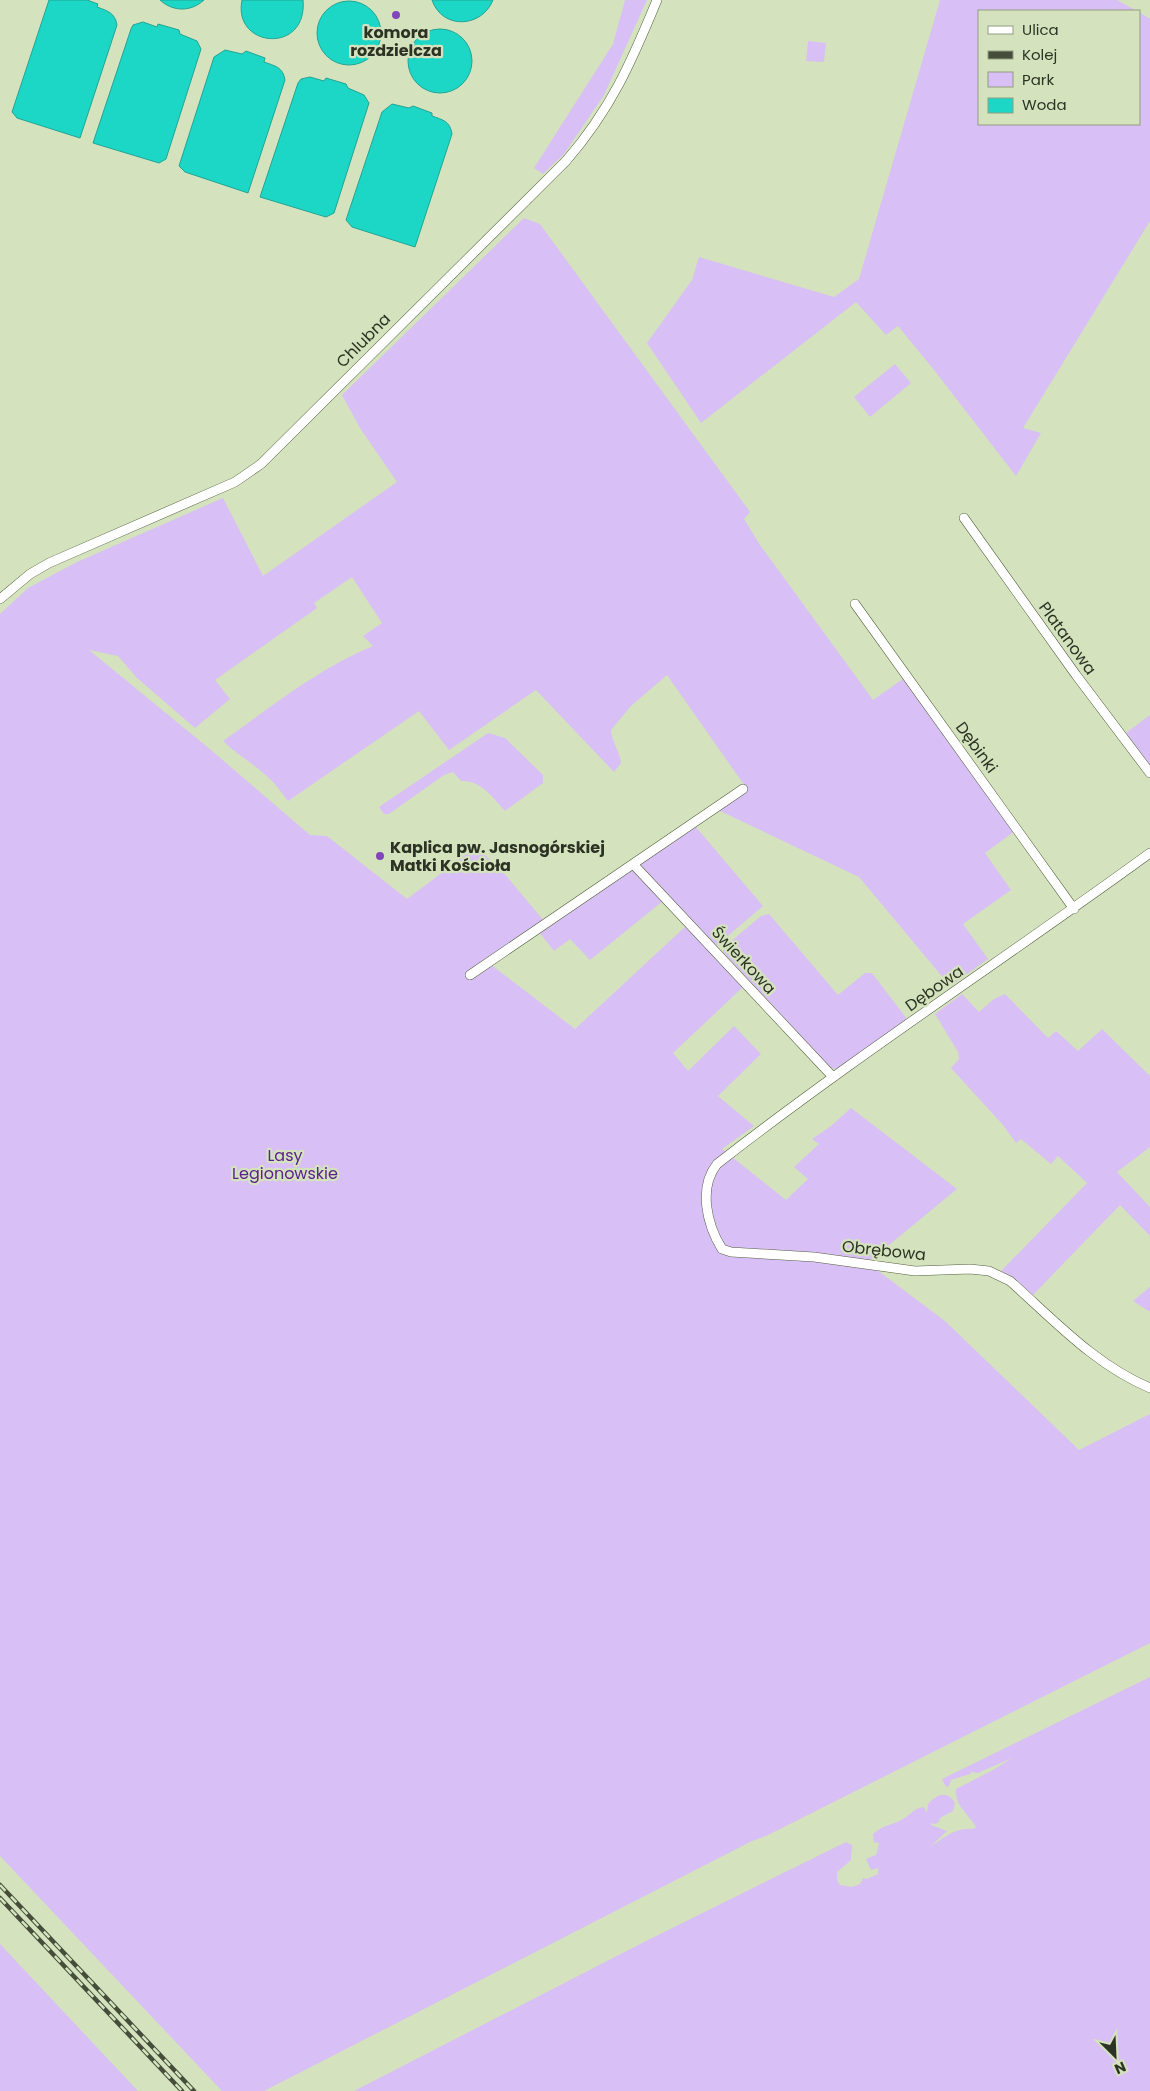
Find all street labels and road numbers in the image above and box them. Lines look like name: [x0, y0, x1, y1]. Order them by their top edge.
street label: Chlubna: [331, 308, 396, 373]
street label: Platanowa: [1033, 597, 1102, 679]
street label: Dębinki: [950, 717, 1003, 778]
street label: Świerkowa: [706, 922, 781, 999]
street label: Dębowa: [901, 960, 968, 1017]
street label: Obrębowa: [841, 1235, 927, 1266]

